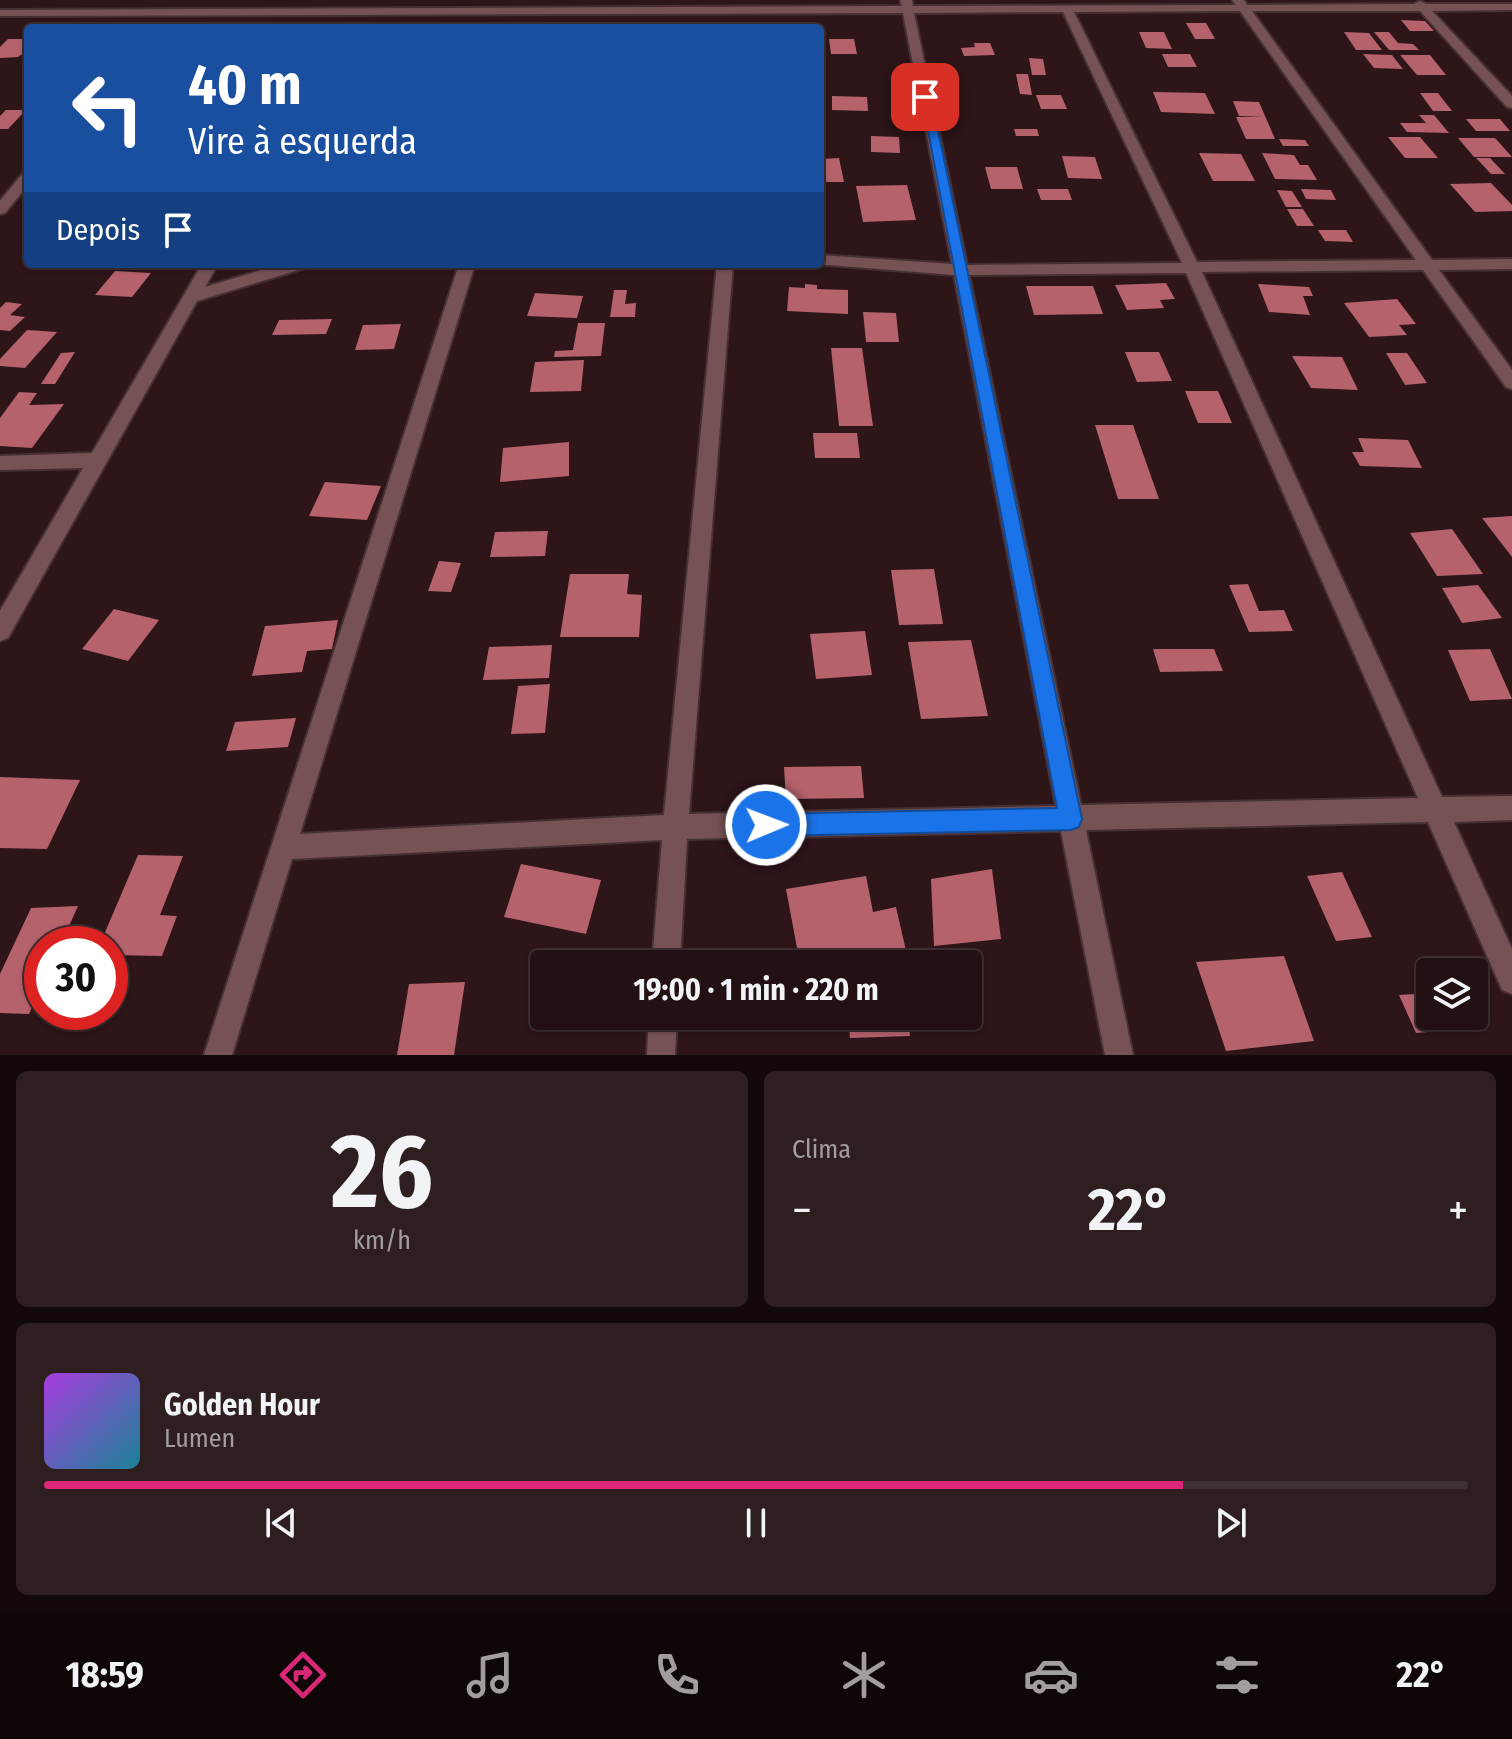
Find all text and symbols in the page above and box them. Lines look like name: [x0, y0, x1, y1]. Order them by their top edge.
text: 40 m: [188, 52, 302, 119]
icon: left: [56, 56, 160, 160]
pin: [891, 63, 959, 131]
icon: arrive: [903, 75, 947, 119]
text: Vire à esquerda: [188, 120, 417, 164]
icon: arrive: [156, 208, 200, 252]
text: Depois: [56, 212, 140, 248]
position arrow: [724, 783, 808, 867]
speed limit sign: 30: [24, 926, 128, 1030]
map controls: [1416, 958, 1488, 1030]
button: layers: [1416, 958, 1488, 1030]
text: 19:00 · 1 min · 220 m: [633, 972, 879, 1008]
text: 26: [331, 1110, 433, 1235]
text: Clima: [792, 1134, 851, 1165]
text: 22°: [1088, 1174, 1172, 1246]
text: −: [792, 1184, 812, 1237]
text: +: [1448, 1184, 1468, 1237]
text: km/h: [353, 1225, 411, 1256]
text: Golden Hour: [164, 1387, 320, 1423]
text: Lumen: [164, 1423, 235, 1454]
icon: previous: [259, 1501, 303, 1545]
icon: pause: [734, 1501, 778, 1545]
icon: next: [1209, 1501, 1253, 1545]
icon: directions: [275, 1647, 331, 1703]
icon: music: [462, 1647, 518, 1703]
icon: phone: [649, 1647, 705, 1703]
icon: climate: [836, 1647, 892, 1703]
icon: car: [1023, 1647, 1079, 1703]
icon: filters: [1209, 1647, 1265, 1703]
text: 18:59: [65, 1653, 144, 1697]
text: 22°: [1396, 1653, 1447, 1697]

